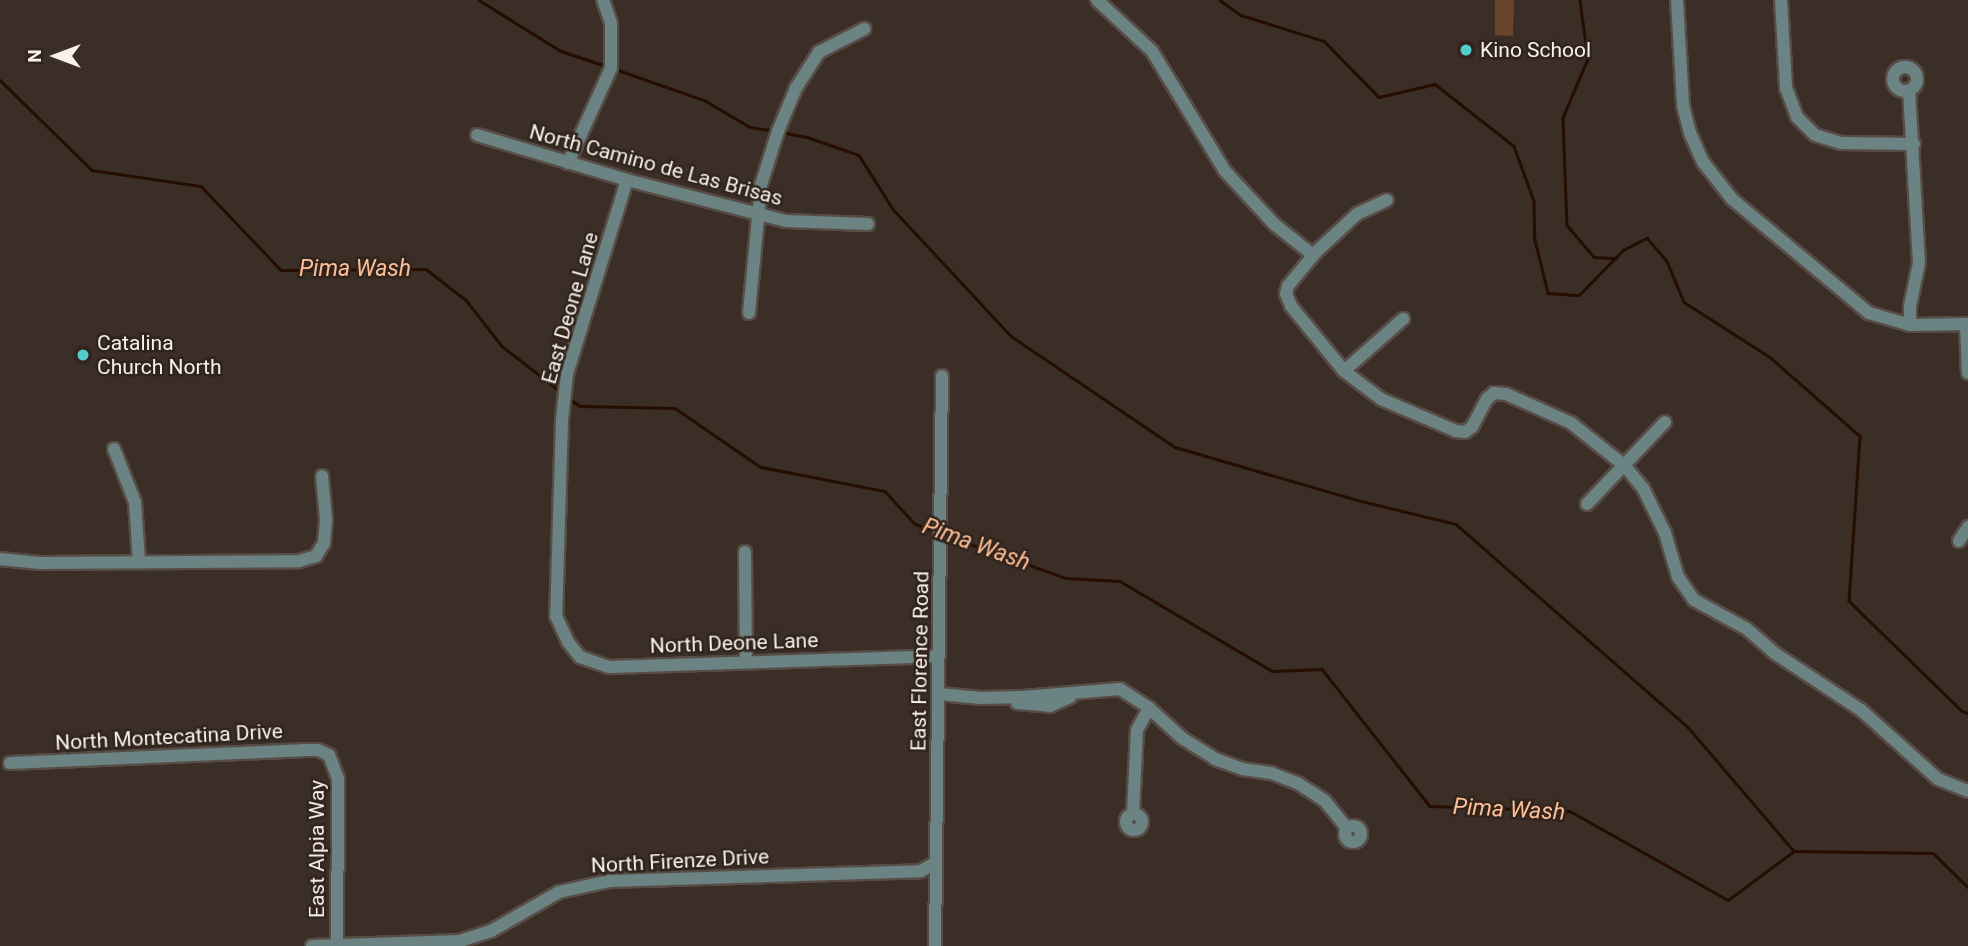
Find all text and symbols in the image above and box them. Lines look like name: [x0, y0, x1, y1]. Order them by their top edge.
north arrow: [21, 21, 91, 91]
place label: Kino School: [1480, 37, 1591, 63]
marker: Kino School: [1458, 42, 1474, 58]
text: N: [23, 49, 46, 63]
street label: North Camino de Las Brisas: [527, 119, 785, 211]
street label: East Deone Lane: [536, 229, 604, 387]
water label: Pima Wash: [299, 255, 411, 283]
place label: Catalina Church North: [97, 330, 222, 380]
marker: Catalina Church North: [75, 347, 91, 363]
water label: Pima Wash: [919, 513, 1033, 577]
street label: East Florence Road: [906, 571, 934, 751]
street label: North Deone Lane: [649, 627, 819, 659]
street label: North Montecatina Drive: [55, 718, 283, 756]
street label: East Alpia Way: [304, 780, 330, 918]
water label: Pima Wash: [1452, 793, 1566, 827]
street label: North Firenze Drive: [590, 844, 770, 878]

